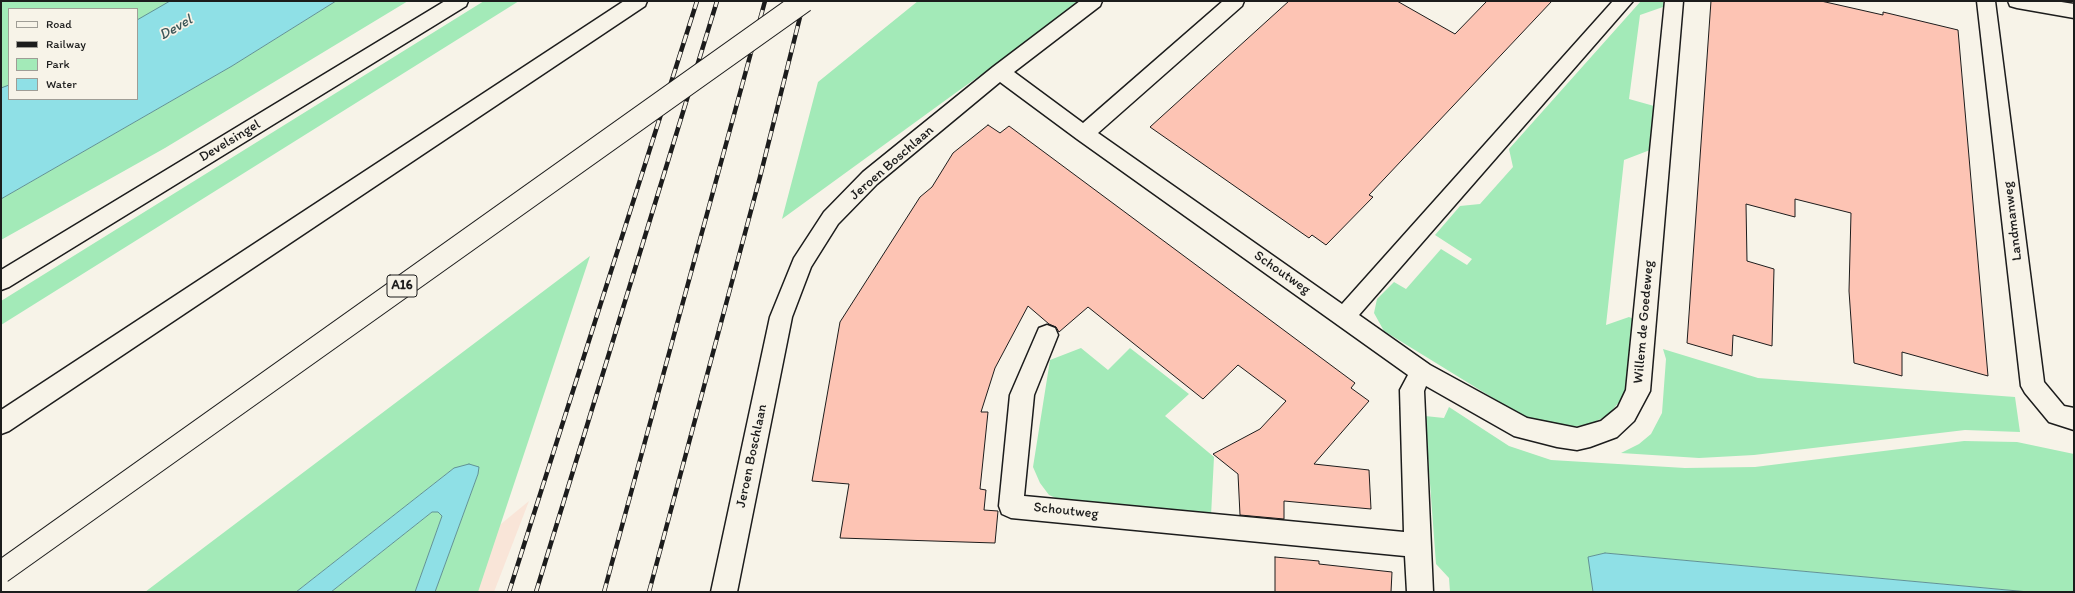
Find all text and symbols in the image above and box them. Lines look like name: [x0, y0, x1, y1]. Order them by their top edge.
legend: [8, 8, 138, 100]
water label: Devel: [156, 11, 196, 45]
text: Road: [46, 17, 72, 31]
text: Railway: [46, 37, 86, 51]
text: Park: [46, 57, 70, 71]
text: Water: [46, 77, 77, 91]
street label: Develsingel: [196, 116, 264, 166]
street label: Jeroen Boschlaan: [847, 122, 937, 204]
street label: Landmanweg: [2000, 180, 2026, 262]
street label: Schoutweg: [1251, 247, 1313, 299]
street label: Willem de Goedeweg: [1630, 260, 1658, 384]
road number: A16: [387, 275, 417, 297]
street label: Jeroen Boschlaan: [733, 403, 771, 509]
street label: Schoutweg: [1033, 499, 1099, 523]

